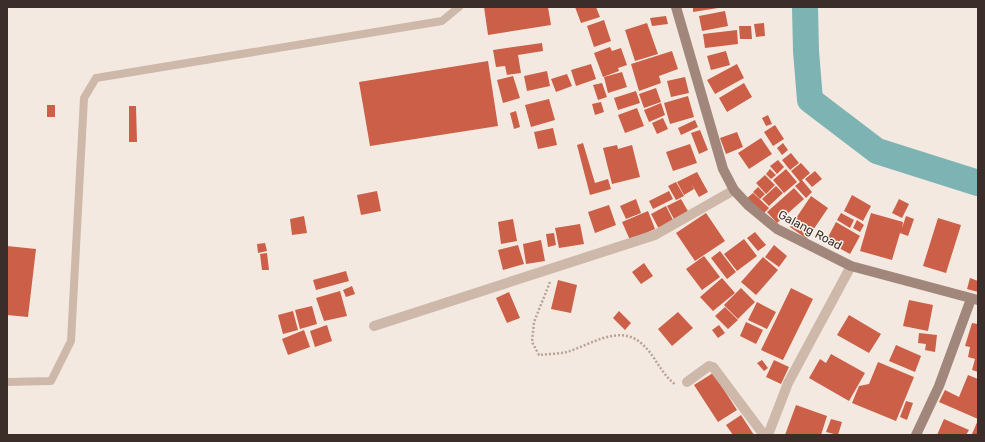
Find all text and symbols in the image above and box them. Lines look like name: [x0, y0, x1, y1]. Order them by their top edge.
street label: Galang Road: [776, 207, 844, 253]

